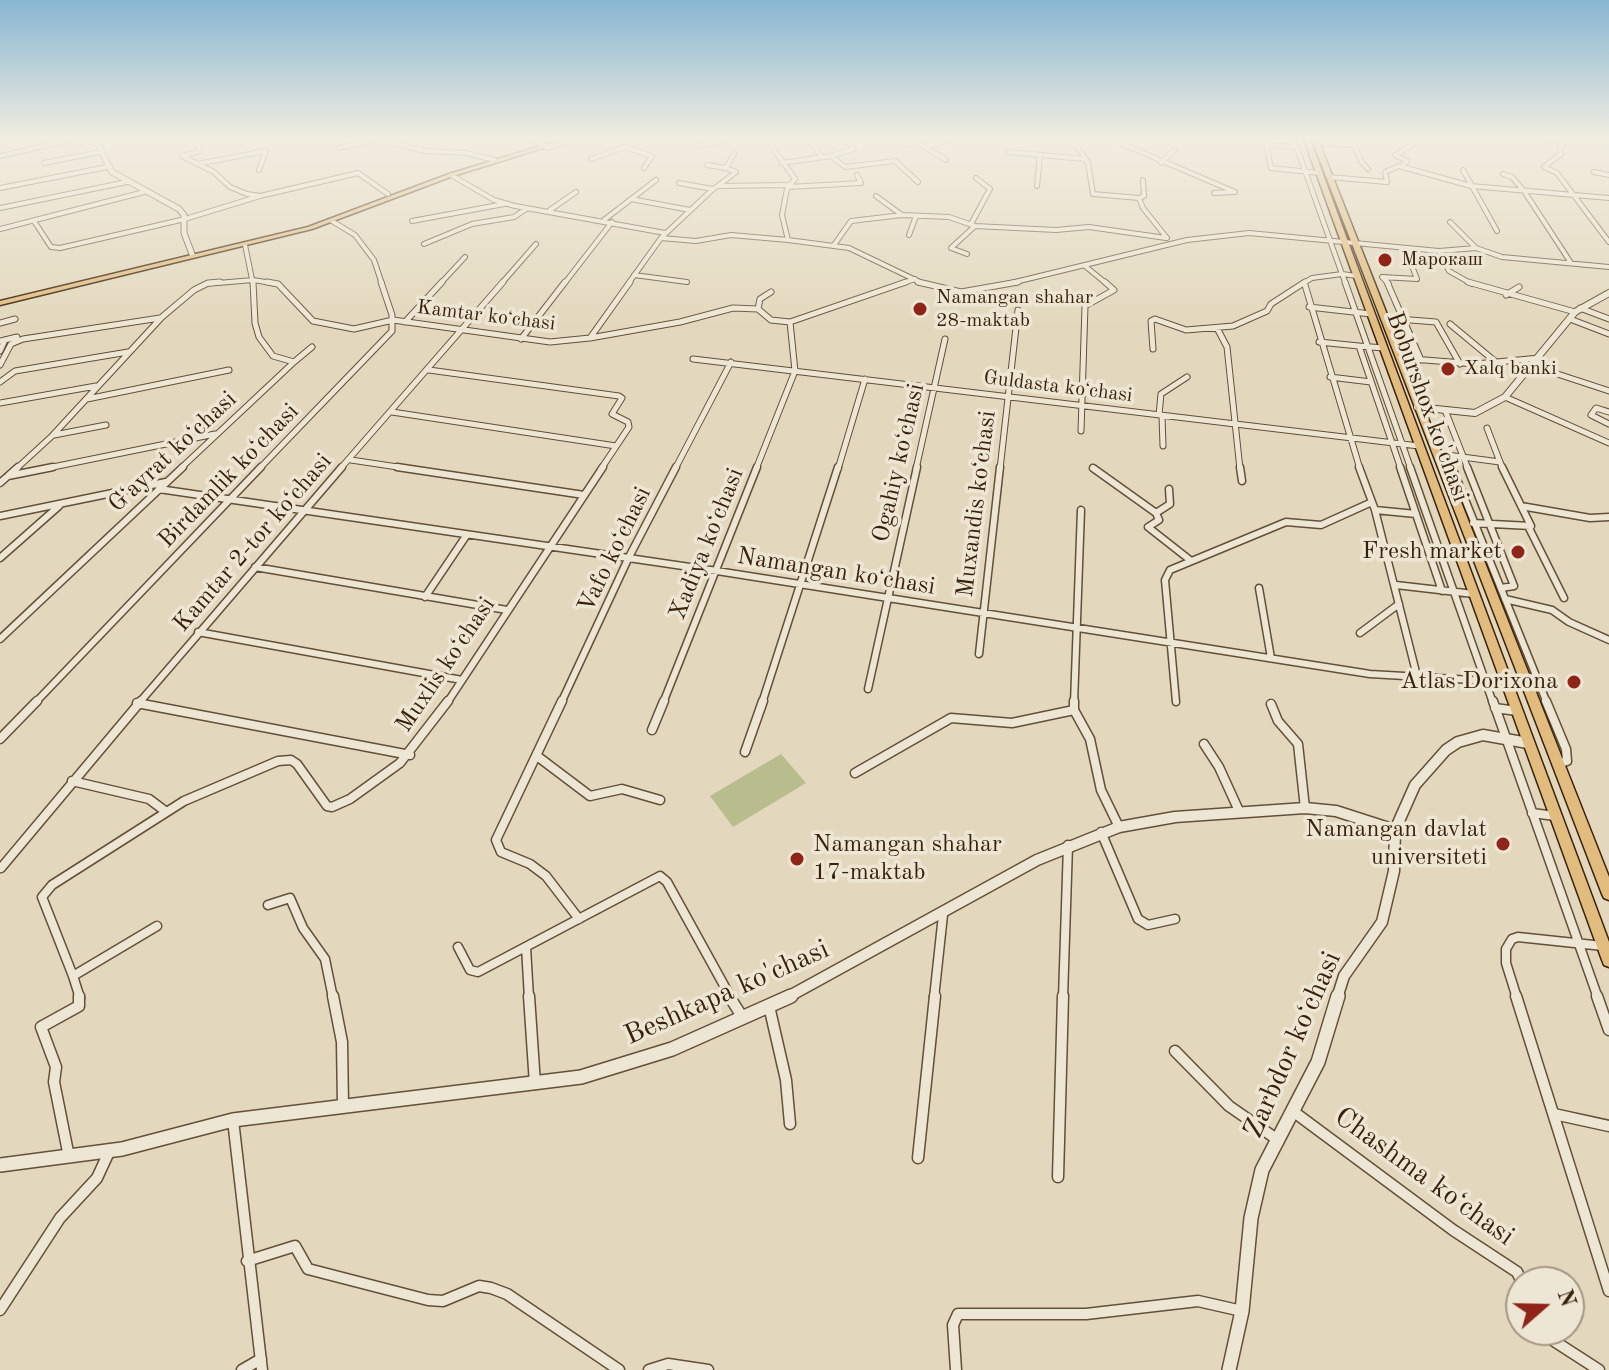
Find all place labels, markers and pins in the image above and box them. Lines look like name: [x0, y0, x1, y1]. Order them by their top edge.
place label: Марокаш: [1401, 248, 1483, 272]
marker: Марокаш: [1376, 251, 1394, 269]
place label: Namangan shahar 28-maktab: [936, 286, 1093, 333]
marker: Namangan shahar 28-maktab: [911, 300, 929, 318]
place label: Xalq banki: [1464, 357, 1557, 381]
marker: Xalq banki: [1439, 360, 1457, 378]
place label: Fresh market: [1362, 538, 1502, 566]
marker: Fresh market: [1509, 543, 1527, 561]
place label: Atlas Dorixona: [1400, 668, 1558, 696]
marker: Atlas Dorixona: [1565, 673, 1583, 691]
place label: Namangan davlat universiteti: [1305, 816, 1487, 872]
place label: Namangan shahar 17-maktab: [813, 831, 1002, 887]
marker: Namangan davlat universiteti: [1494, 835, 1512, 853]
marker: Namangan shahar 17-maktab: [788, 850, 806, 868]

